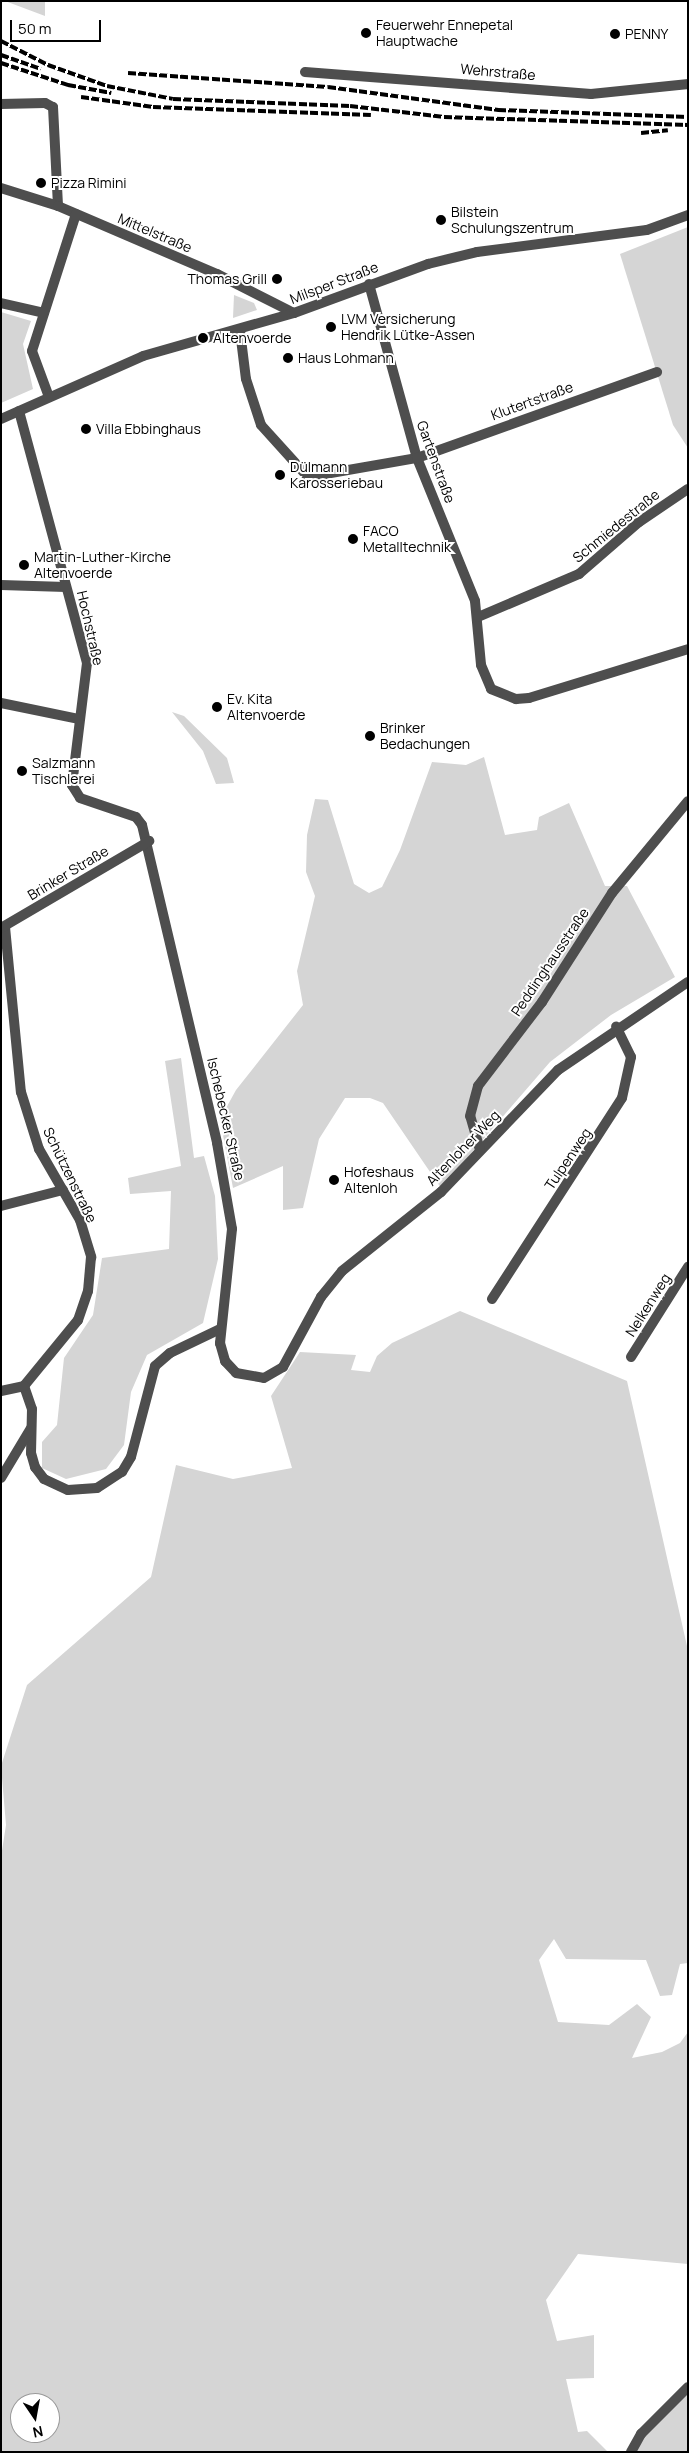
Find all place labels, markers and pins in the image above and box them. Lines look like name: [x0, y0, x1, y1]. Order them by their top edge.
place label: Feuerwehr Ennepetal Hauptwache: [376, 17, 513, 49]
place label: PENNY: [625, 26, 668, 42]
marker: Feuerwehr Ennepetal Hauptwache: [360, 27, 372, 39]
marker: PENNY: [609, 28, 621, 40]
place label: Pizza Rimini: [51, 175, 127, 191]
marker: Pizza Rimini: [35, 177, 47, 189]
place label: Bilstein Schulungszentrum: [451, 204, 574, 236]
marker: Bilstein Schulungszentrum: [435, 214, 447, 226]
place label: Thomas Grill: [188, 271, 267, 287]
marker: Thomas Grill: [271, 273, 283, 285]
place label: LVM Versicherung Hendrik Lütke-Assen: [341, 311, 475, 344]
marker: LVM Versicherung Hendrik Lütke-Assen: [325, 321, 337, 333]
place label: Altenvoerde: [213, 330, 291, 346]
marker: Altenvoerde: [197, 332, 209, 344]
place label: Haus Lohmann: [298, 350, 394, 366]
marker: Haus Lohmann: [282, 352, 294, 364]
place label: Villa Ebbinghaus: [96, 421, 201, 437]
marker: Villa Ebbinghaus: [80, 423, 92, 435]
place label: Dülmann Karosseriebau: [290, 459, 383, 492]
marker: Dülmann Karosseriebau: [274, 469, 286, 481]
place label: FACO Metalltechnik: [363, 523, 451, 556]
marker: FACO Metalltechnik: [347, 533, 359, 545]
place label: Martin-Luther-Kirche Altenvoerde: [34, 549, 171, 582]
marker: Martin-Luther-Kirche Altenvoerde: [18, 559, 30, 571]
place label: Ev. Kita Altenvoerde: [227, 691, 305, 724]
marker: Ev. Kita Altenvoerde: [211, 701, 223, 713]
place label: Brinker Bedachungen: [380, 720, 470, 752]
marker: Brinker Bedachungen: [364, 730, 376, 742]
place label: Salzmann Tischlerei: [32, 755, 95, 788]
marker: Salzmann Tischlerei: [16, 765, 28, 777]
place label: Hofeshaus Altenloh: [344, 1164, 414, 1196]
marker: Hofeshaus Altenloh: [328, 1174, 340, 1186]

